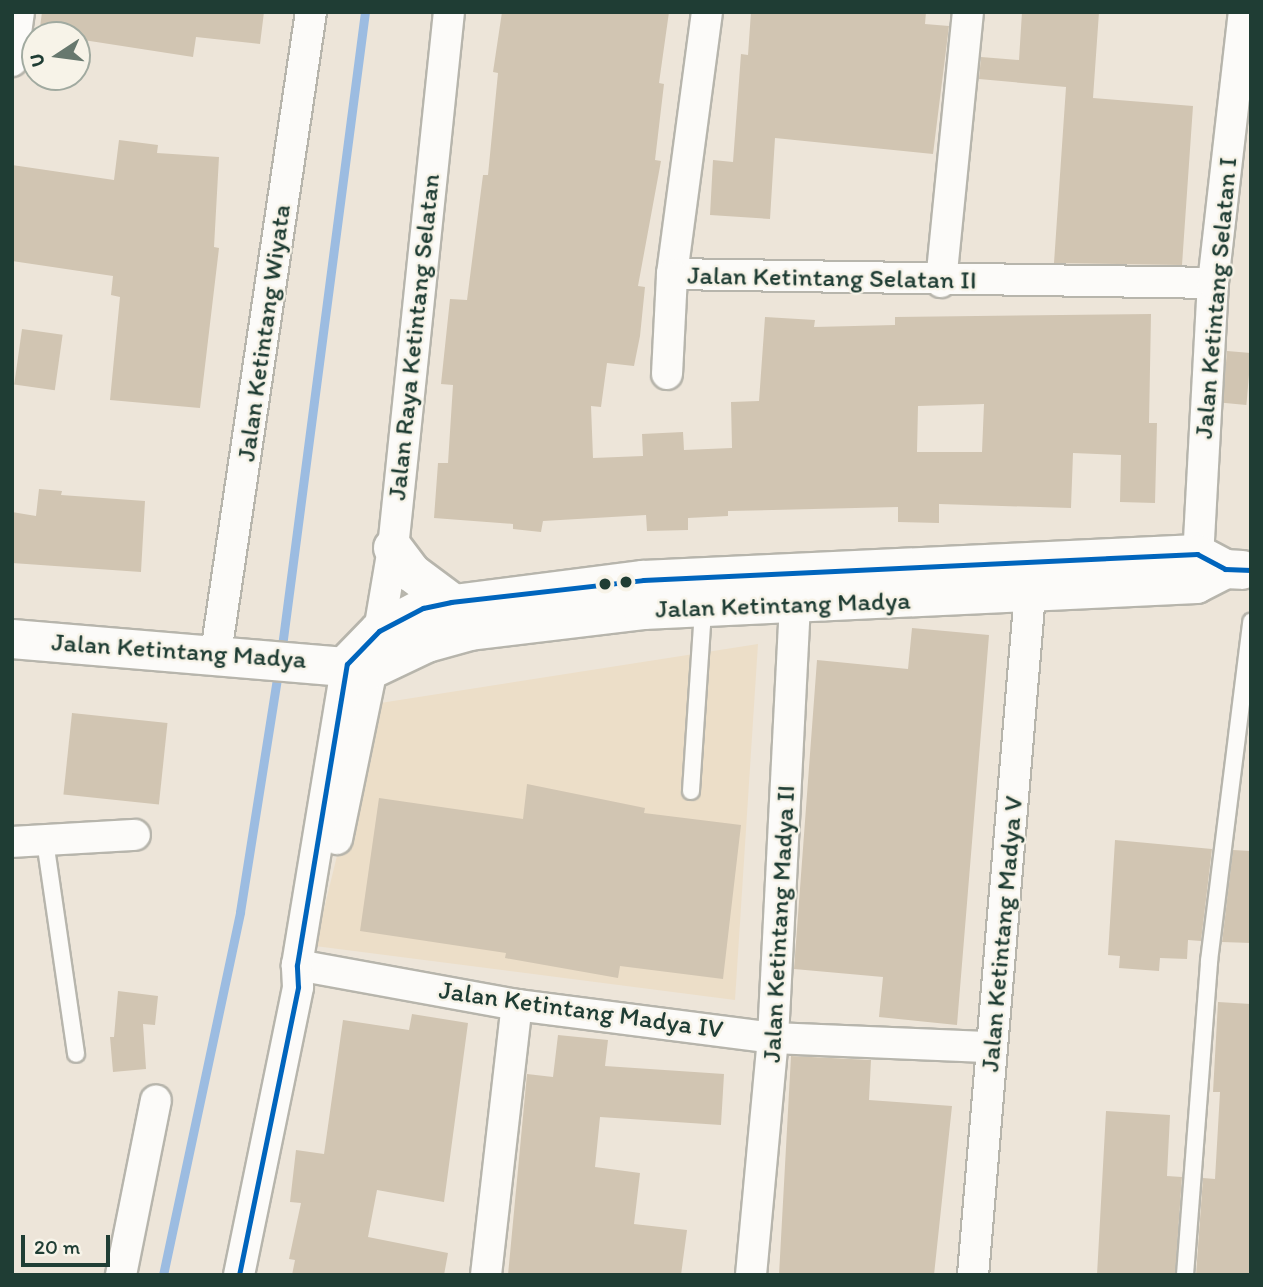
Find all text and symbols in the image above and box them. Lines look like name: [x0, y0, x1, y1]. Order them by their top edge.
north arrow: [21, 21, 91, 91]
text: U: [24, 52, 50, 69]
street label: Jalan Ketintang Selatan I: [1188, 156, 1244, 440]
street label: Jalan Raya Ketintang Selatan: [381, 173, 447, 501]
street label: Jalan Ketintang Wiyata: [231, 203, 297, 463]
street label: Jalan Ketintang Selatan II: [687, 260, 977, 296]
unlabelled marker: [619, 575, 633, 589]
unlabelled marker: [598, 577, 612, 591]
street label: Jalan Ketintang Madya: [655, 585, 911, 625]
street label: Jalan Ketintang Madya: [51, 627, 307, 675]
street label: Jalan Ketintang Madya II: [756, 785, 802, 1063]
street label: Jalan Ketintang Madya V: [974, 795, 1030, 1073]
street label: Jalan Ketintang Madya IV: [437, 975, 725, 1045]
scale bar: [24, 1220, 114, 1264]
text: 20 m: [34, 1234, 80, 1259]

